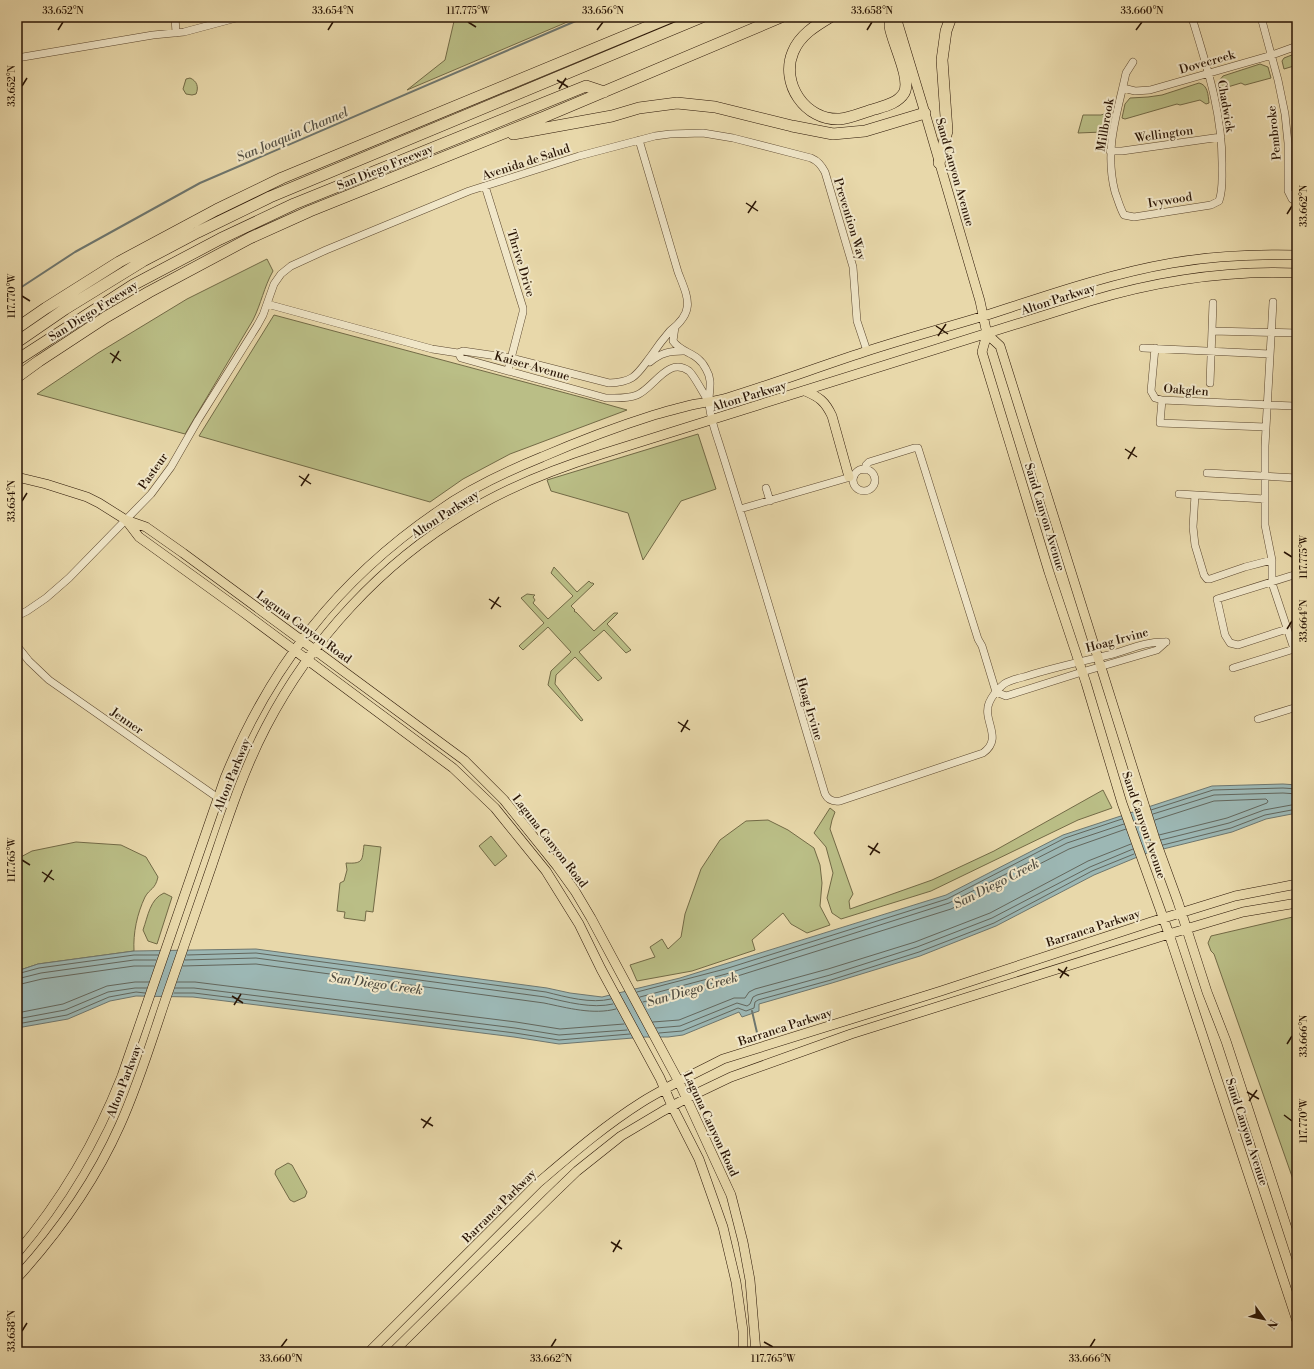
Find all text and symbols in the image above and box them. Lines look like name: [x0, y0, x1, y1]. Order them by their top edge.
text: 33.652°N: [42, 5, 84, 17]
text: 33.654°N: [312, 5, 355, 17]
text: 117.775°W: [446, 5, 491, 17]
text: 33.656°N: [582, 5, 625, 17]
text: 33.658°N: [851, 5, 894, 17]
text: 33.660°N: [1120, 5, 1164, 17]
street label: Dovecreek: [1178, 47, 1237, 78]
text: 33.652°N: [6, 65, 18, 107]
street label: Chadwick: [1214, 79, 1238, 134]
street label: Millbrook: [1093, 97, 1118, 153]
water label: San Joaquin Channel: [234, 104, 351, 166]
street label: Pembroke: [1264, 105, 1285, 161]
street label: Sand Canyon Avenue: [932, 116, 977, 228]
street label: Wellington: [1133, 123, 1194, 146]
street label: San Diego Freeway: [335, 141, 436, 194]
street label: Avenida de Salud: [479, 141, 572, 184]
street label: Prevention Way: [830, 176, 869, 262]
text: 33.662°N: [1298, 184, 1310, 227]
street label: Ivywood: [1147, 190, 1194, 211]
street label: Thrive Drive: [503, 228, 538, 299]
text: 117.770°W: [6, 273, 18, 318]
street label: San Diego Freeway: [46, 278, 141, 345]
street label: Alton Parkway: [1018, 280, 1097, 319]
street label: Kaiser Avenue: [492, 349, 571, 384]
street label: Alton Parkway: [709, 378, 788, 415]
street label: Oakglen: [1163, 381, 1209, 400]
street label: Pasteur: [135, 450, 171, 492]
street label: Sand Canyon Avenue: [1021, 461, 1068, 573]
text: 33.654°N: [6, 479, 18, 522]
street label: Alton Parkway: [408, 487, 482, 542]
text: 117.775°W: [1298, 534, 1310, 579]
street label: Laguna Canyon Road: [253, 588, 354, 667]
text: 33.664°N: [1298, 599, 1310, 642]
street label: Hoag Irvine: [1084, 625, 1150, 656]
street label: Hoag Irvine: [793, 676, 826, 742]
street label: Jenner: [107, 704, 146, 738]
street label: Alton Parkway: [211, 736, 254, 815]
street label: Sand Canyon Avenue: [1118, 770, 1169, 881]
street label: Laguna Canyon Road: [509, 792, 591, 891]
text: 117.765°W: [6, 837, 18, 882]
water label: San Diego Creek: [951, 855, 1042, 912]
street label: Barranca Parkway: [1043, 906, 1142, 951]
water label: San Diego Creek: [645, 969, 740, 1011]
water label: San Diego Creek: [328, 970, 424, 998]
street label: Barranca Parkway: [735, 1005, 834, 1050]
text: 33.666°N: [1298, 1014, 1310, 1057]
street label: Alton Parkway: [103, 1042, 145, 1121]
street label: Laguna Canyon Road: [680, 1069, 741, 1179]
street label: Sand Canyon Avenue: [1222, 1076, 1271, 1188]
text: 117.770°W: [1298, 1098, 1310, 1143]
street label: Barranca Parkway: [459, 1166, 539, 1247]
north arrow: [1244, 1299, 1284, 1339]
text: 33.658°N: [6, 1309, 18, 1352]
text: N: [1263, 1316, 1280, 1332]
text: 33.660°N: [259, 1353, 303, 1365]
text: 33.662°N: [530, 1353, 573, 1365]
text: 117.765°W: [751, 1353, 796, 1365]
text: 33.666°N: [1069, 1353, 1112, 1365]

